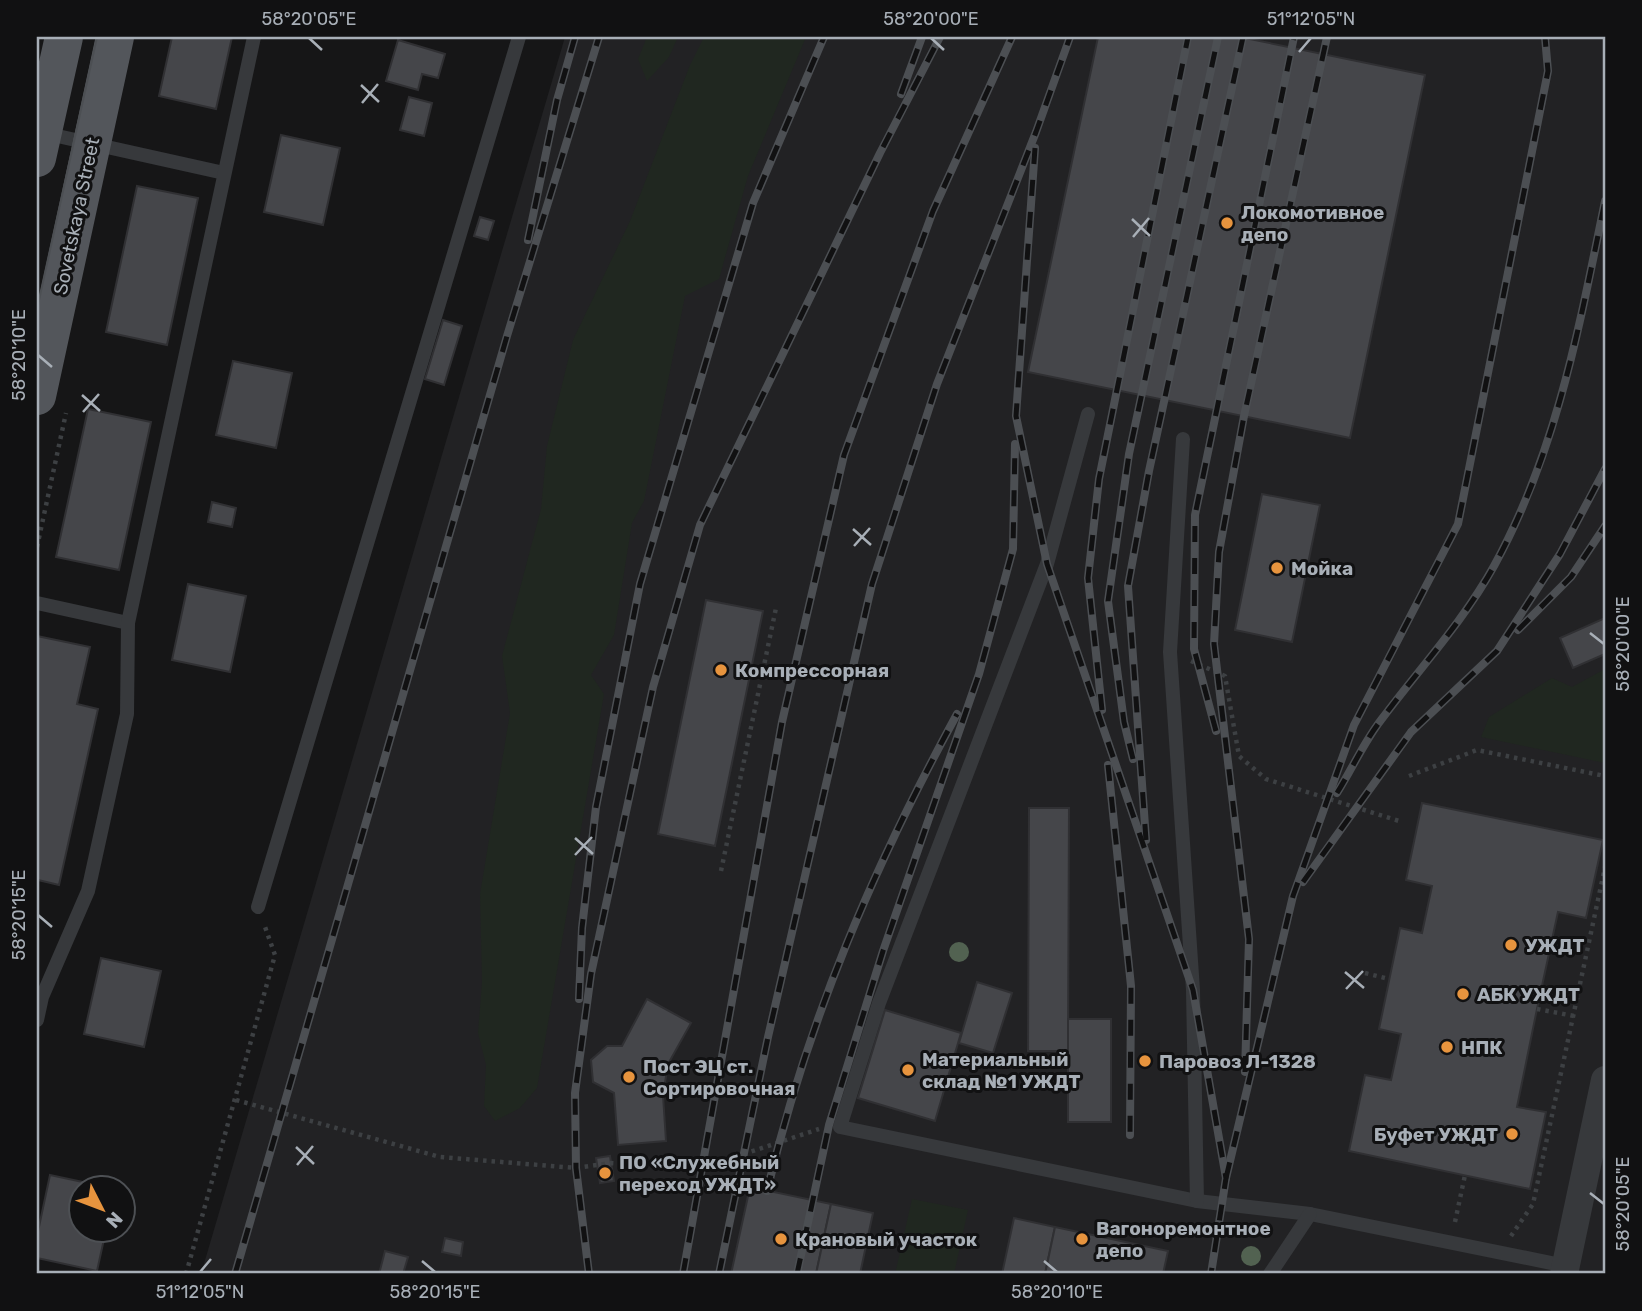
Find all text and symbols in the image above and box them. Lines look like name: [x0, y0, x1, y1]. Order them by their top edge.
text: 58°20'05"E: [262, 8, 356, 30]
text: 58°20'00"E: [883, 8, 979, 30]
text: 51°12'05"N: [1267, 8, 1355, 30]
street label: Sovetskaya Street: [49, 135, 105, 297]
place label: Локомотивное депо: [1241, 201, 1384, 246]
marker: Локомотивное депо: [1219, 215, 1235, 231]
text: 58°20'10"E: [8, 309, 30, 401]
place label: Мойка: [1291, 557, 1353, 580]
marker: Мойка: [1269, 560, 1285, 576]
text: 58°20'00"E: [1612, 596, 1634, 692]
place label: Компрессорная: [735, 659, 889, 682]
marker: Компрессорная: [713, 662, 729, 678]
text: 58°20'15"E: [8, 869, 30, 961]
place label: УЖДТ: [1525, 934, 1585, 957]
marker: УЖДТ: [1503, 937, 1519, 953]
place label: АБК УЖДТ: [1477, 983, 1580, 1006]
marker: АБК УЖДТ: [1455, 986, 1471, 1002]
place label: НПК: [1461, 1036, 1503, 1059]
marker: НПК: [1439, 1039, 1455, 1055]
place label: Материальный склад №1 УЖДТ: [922, 1048, 1081, 1093]
place label: Паровоз Л-1328: [1159, 1050, 1316, 1073]
marker: Паровоз Л-1328: [1137, 1053, 1153, 1069]
place label: Пост ЭЦ ст. Сортировочная: [643, 1055, 796, 1100]
marker: Материальный склад №1 УЖДТ: [900, 1062, 916, 1078]
marker: Пост ЭЦ ст. Сортировочная: [621, 1069, 637, 1085]
place label: Буфет УЖДТ: [1374, 1123, 1498, 1146]
marker: Буфет УЖДТ: [1504, 1126, 1520, 1142]
place label: ПО «Служебный переход УЖДТ»: [619, 1151, 779, 1196]
text: 58°20'05"E: [1612, 1157, 1634, 1251]
marker: ПО «Служебный переход УЖДТ»: [597, 1165, 613, 1181]
north arrow: [66, 1174, 136, 1244]
text: N: [101, 1207, 127, 1233]
place label: Вагоноремонтное депо: [1096, 1217, 1271, 1262]
place label: Крановый участок: [795, 1228, 978, 1251]
marker: Крановый участок: [773, 1231, 789, 1247]
marker: Вагоноремонтное депо: [1074, 1231, 1090, 1247]
text: 51°12'05"N: [156, 1281, 244, 1303]
text: 58°20'15"E: [389, 1281, 481, 1303]
text: 58°20'10"E: [1011, 1281, 1103, 1303]

